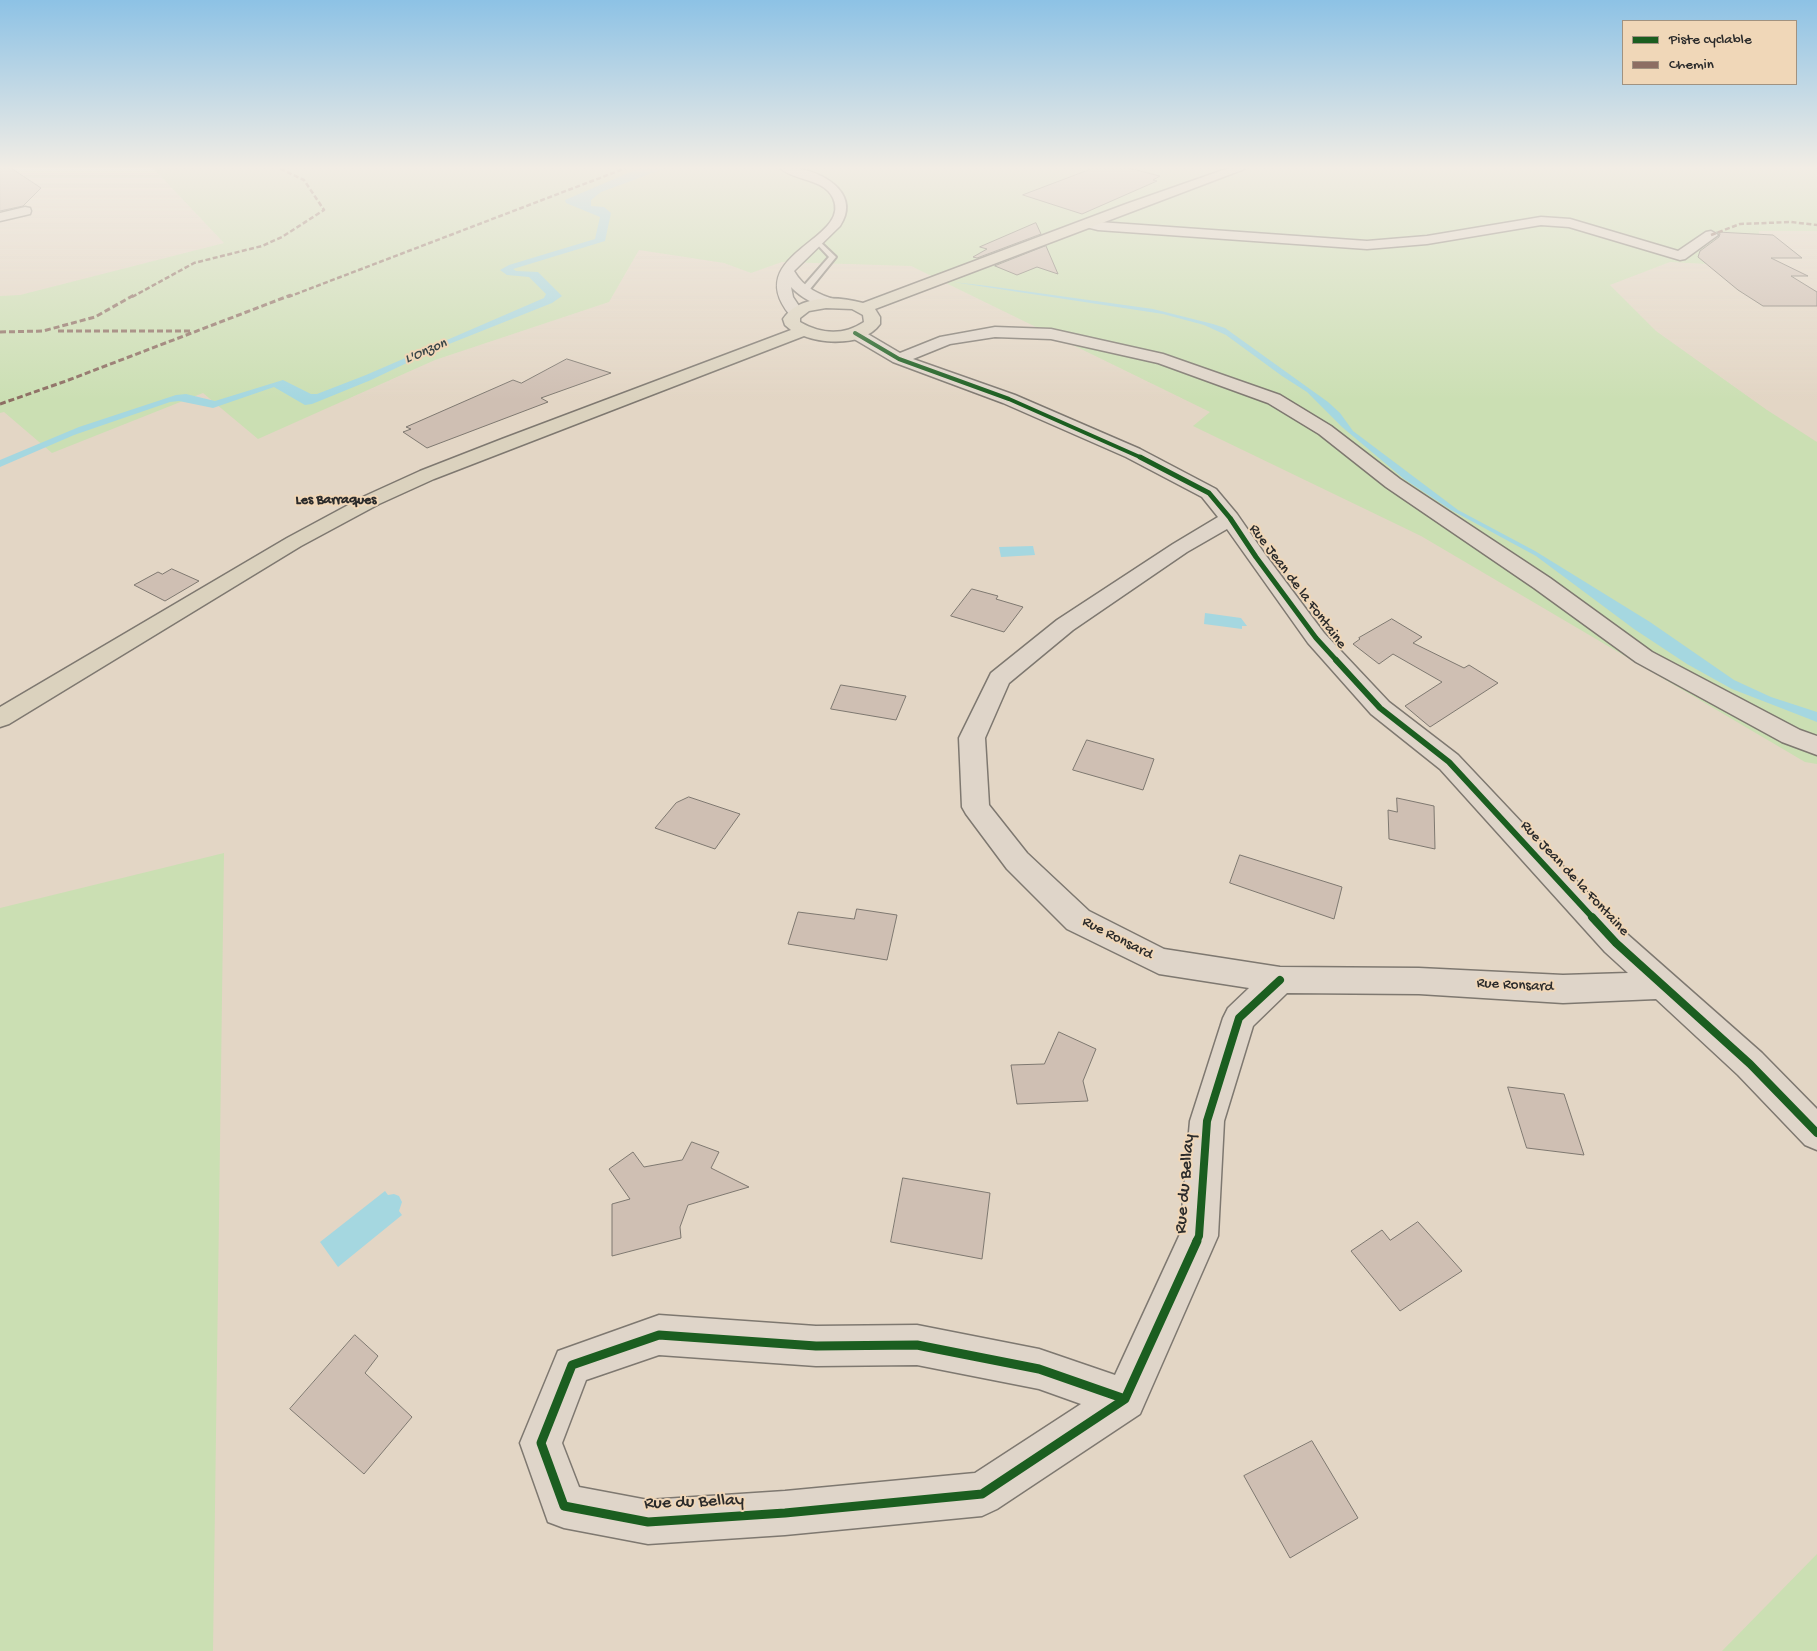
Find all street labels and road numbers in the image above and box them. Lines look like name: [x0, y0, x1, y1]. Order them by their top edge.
street label: Rue Jean de la Fontaine: [1244, 521, 1350, 653]
street label: Rue Jean de la Fontaine: [1516, 818, 1632, 940]
street label: Rue Ronsard: [1079, 914, 1155, 964]
street label: Rue Ronsard: [1476, 975, 1554, 997]
street label: Rue du Bellay: [1171, 1133, 1201, 1235]
street label: Rue du Bellay: [644, 1490, 744, 1516]

